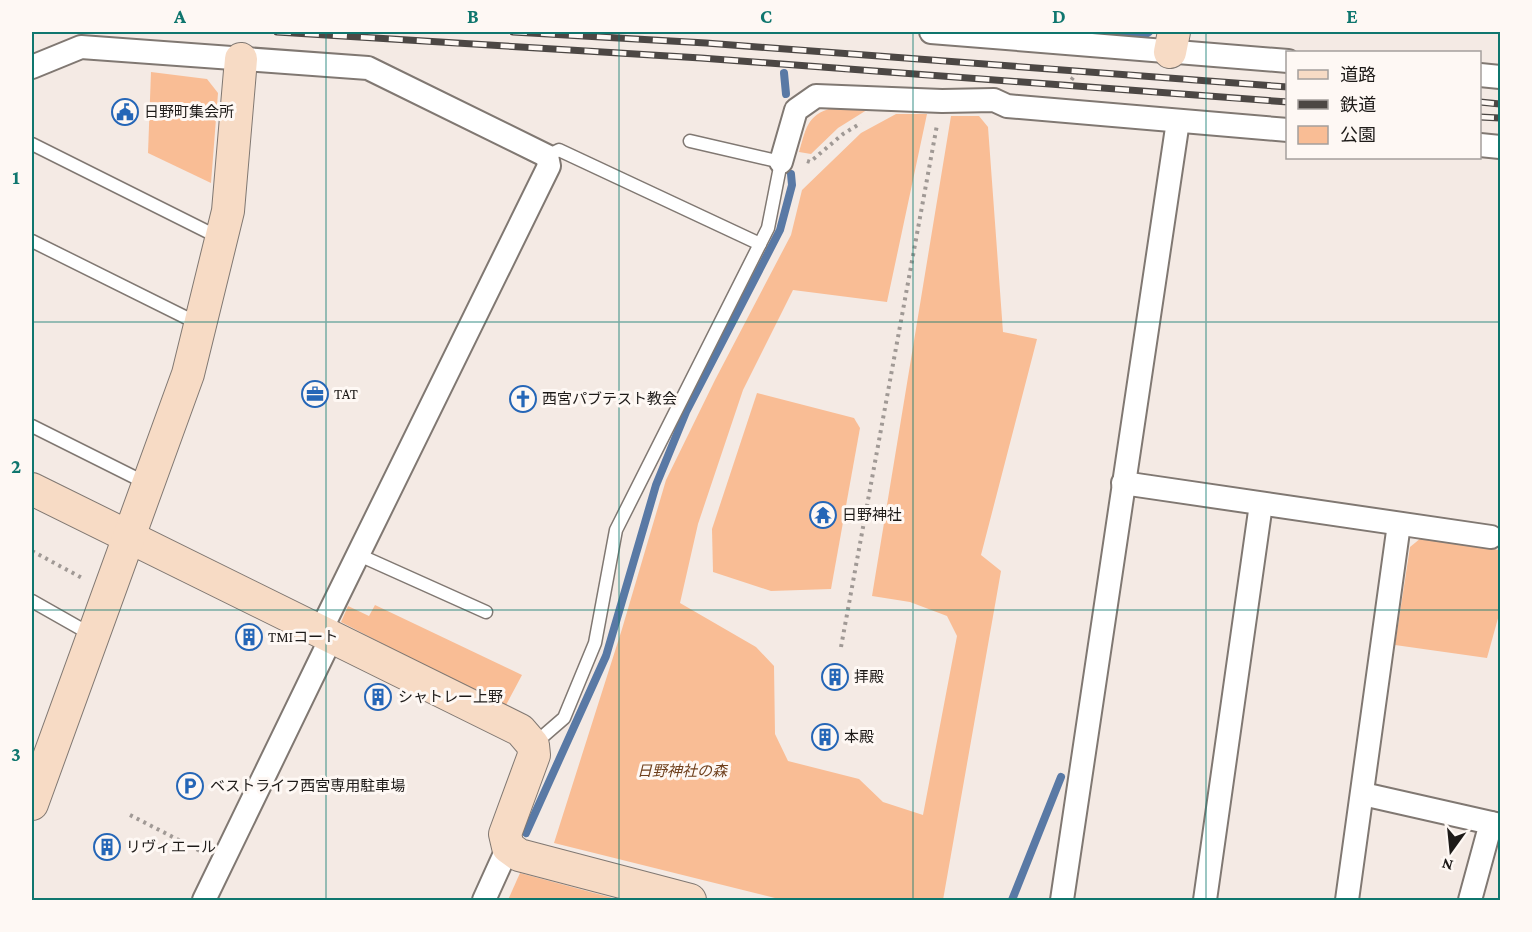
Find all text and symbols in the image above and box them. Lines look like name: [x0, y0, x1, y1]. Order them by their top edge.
text: A: [173, 5, 187, 27]
text: B: [467, 5, 479, 27]
text: C: [760, 5, 772, 27]
text: D: [1052, 5, 1066, 27]
text: E: [1346, 5, 1358, 27]
legend: [1286, 51, 1481, 159]
text: 道路: [1340, 65, 1376, 85]
text: 鉄道: [1340, 95, 1376, 115]
public building icon: 日野町集会所: [110, 97, 140, 127]
place label: 日野町集会所: [144, 104, 234, 120]
text: 公園: [1340, 125, 1376, 145]
text: 1: [12, 166, 20, 188]
office icon: TAT: [300, 379, 330, 409]
church icon: 西宮パブテスト教会: [508, 384, 538, 414]
place label: TAT: [334, 386, 358, 402]
place label: 西宮パブテスト教会: [542, 391, 677, 407]
text: 2: [11, 455, 21, 477]
temple icon: 日野神社: [808, 500, 838, 530]
place label: 日野神社: [842, 507, 902, 523]
building icon: TMIコート: [234, 622, 264, 652]
place label: TMIコート: [268, 629, 338, 645]
building icon: 拝殿: [820, 662, 850, 692]
place label: 拝殿: [854, 669, 884, 685]
building icon: シャトレー上野: [363, 682, 393, 712]
place label: シャトレー上野: [398, 689, 503, 705]
building icon: 本殿: [810, 722, 840, 752]
place label: 本殿: [844, 729, 874, 745]
text: 3: [11, 743, 21, 765]
park label: 日野神社の森: [637, 763, 729, 779]
parking icon: ベストライフ西宮専用駐車場: [175, 771, 205, 801]
place label: ベストライフ西宮専用駐車場: [210, 778, 405, 794]
north arrow: [1421, 821, 1481, 881]
building icon: リヴィエール: [92, 832, 122, 862]
place label: リヴィエール: [126, 839, 216, 855]
text: N: [1440, 855, 1455, 875]

